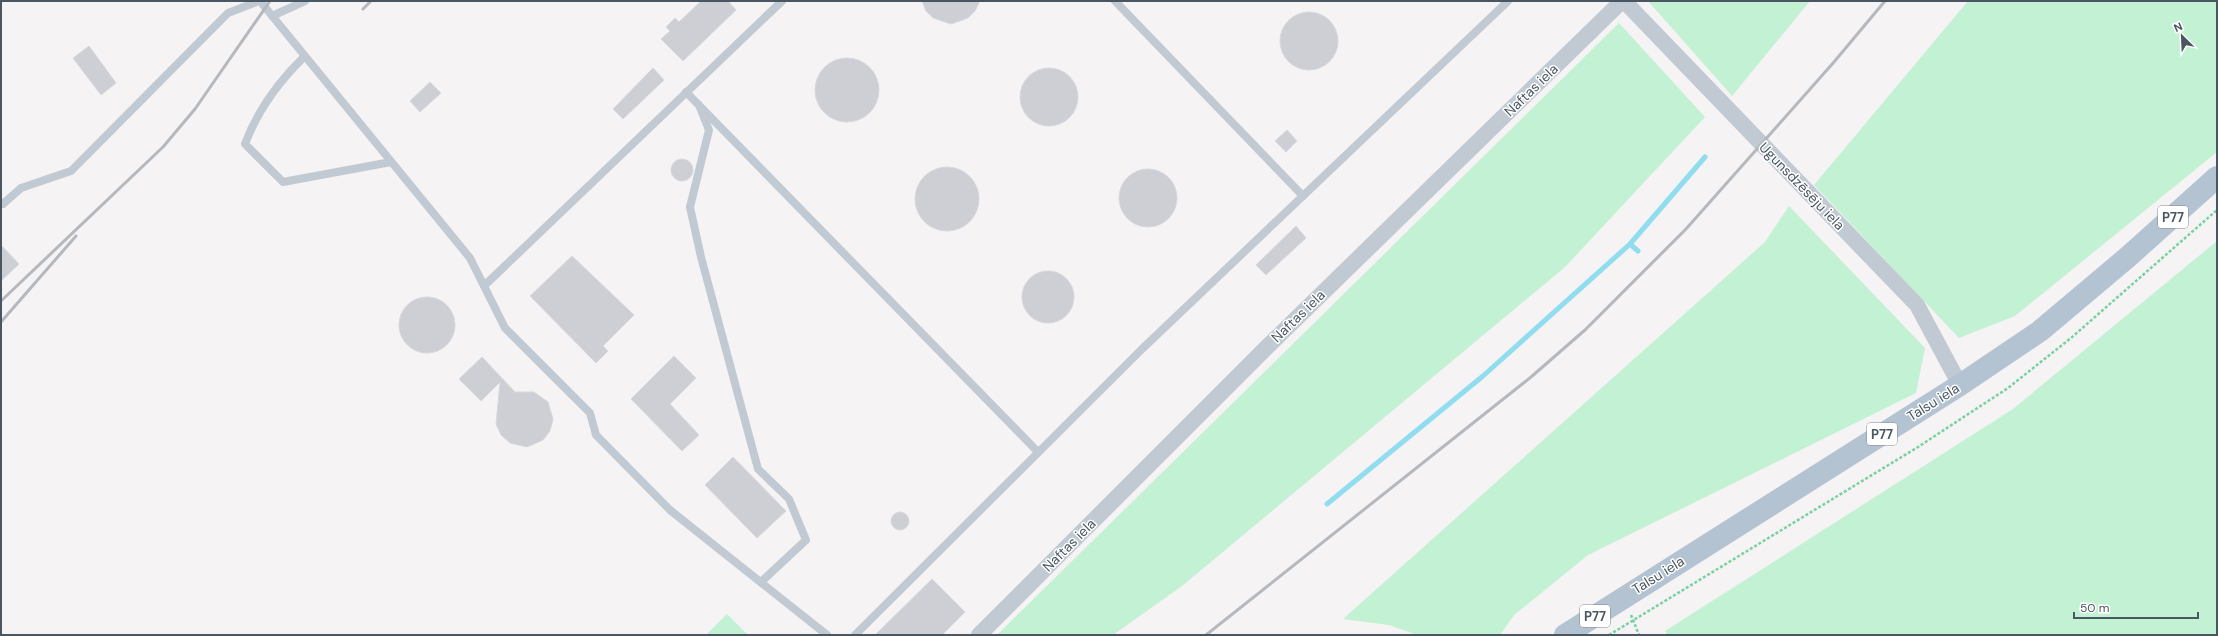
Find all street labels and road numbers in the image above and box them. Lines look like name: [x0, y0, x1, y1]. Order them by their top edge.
street label: Naftas iela: [1500, 60, 1562, 120]
street label: Ugunsdzēsēju iela: [1755, 138, 1849, 234]
road number: P77: [2158, 206, 2188, 228]
street label: Naftas iela: [1267, 286, 1329, 346]
street label: Talsu iela: [1903, 379, 1963, 425]
road number: P77: [1867, 423, 1897, 445]
street label: Naftas iela: [1039, 515, 1099, 575]
street label: Talsu iela: [1628, 552, 1688, 598]
road number: P77: [1580, 605, 1610, 627]

